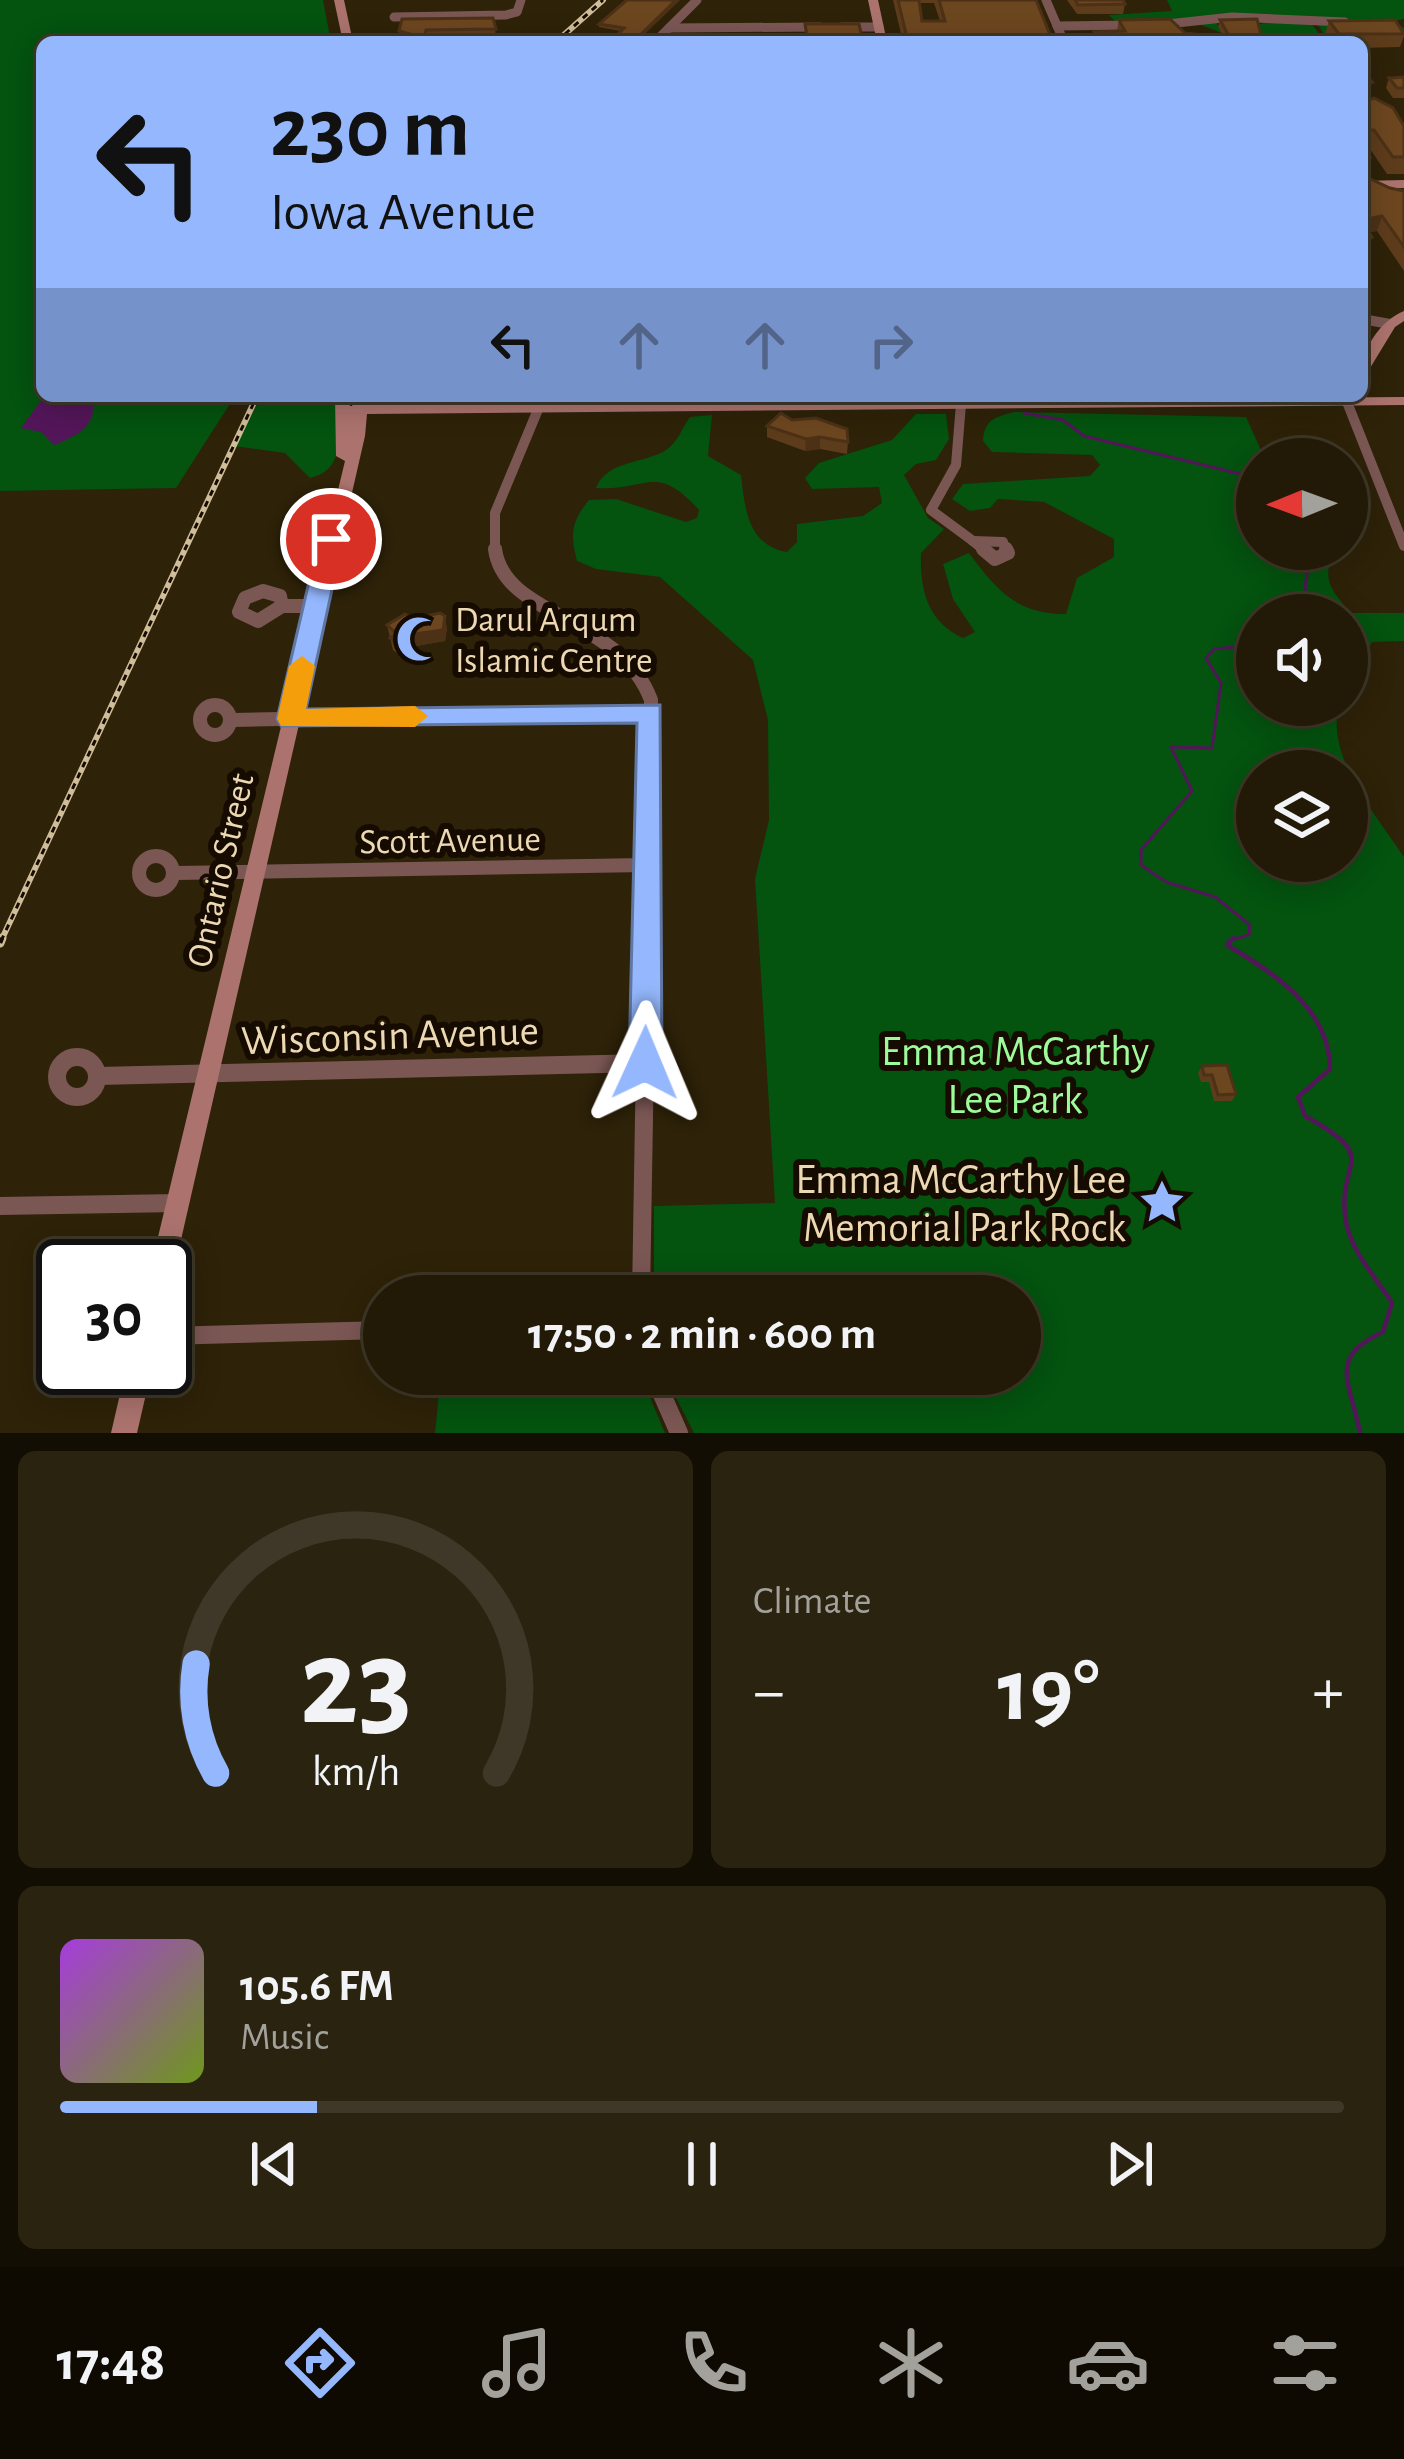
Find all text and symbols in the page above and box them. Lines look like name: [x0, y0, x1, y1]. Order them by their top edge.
icon: left: [72, 84, 228, 240]
text: 230 m: [270, 88, 470, 172]
text: Iowa Avenue: [270, 186, 536, 240]
icon: left: [480, 312, 546, 378]
icon: ahead: [606, 312, 672, 378]
icon: ahead: [732, 312, 798, 378]
icon: right: [858, 312, 924, 378]
north arrow: [1236, 438, 1368, 570]
map controls: [1236, 438, 1368, 882]
pin: [280, 488, 382, 590]
icon: arrive: [298, 506, 364, 572]
button: sound: [1236, 594, 1368, 726]
place label: Darul Arqum Islamic Centre: [455, 602, 653, 679]
mosque icon: Darul Arqum Islamic Centre: [394, 614, 444, 664]
button: layers: [1236, 750, 1368, 882]
street label: Ontario Street: [181, 769, 261, 971]
street label: Scott Avenue: [359, 821, 541, 861]
position arrow: [582, 1000, 708, 1126]
street label: Wisconsin Avenue: [240, 1010, 540, 1062]
park label: Emma McCarthy Lee Park: [881, 1031, 1149, 1121]
place label: Emma McCarthy Lee Memorial Park Rock: [795, 1159, 1126, 1249]
place icon: Emma McCarthy Lee Memorial Park Rock: [1137, 1177, 1187, 1227]
speed limit sign: 30: [36, 1239, 192, 1395]
text: 17:50 · 2 min · 600 m: [528, 1312, 876, 1357]
text: Climate: [753, 1582, 871, 1621]
text: 23: [299, 1622, 412, 1747]
text: 19°: [997, 1647, 1100, 1737]
text: −: [753, 1659, 785, 1725]
text: +: [1312, 1659, 1344, 1725]
text: km/h: [311, 1750, 400, 1793]
text: 105.6 FM: [240, 1964, 394, 2009]
text: Music: [240, 2018, 329, 2057]
icon: previous: [241, 2131, 307, 2197]
icon: pause: [669, 2131, 735, 2197]
icon: next: [1097, 2131, 1163, 2197]
icon: directions: [278, 2321, 362, 2405]
icon: music: [475, 2321, 559, 2405]
icon: phone: [672, 2321, 756, 2405]
icon: climate: [869, 2321, 953, 2405]
icon: car: [1066, 2321, 1150, 2405]
icon: filters: [1263, 2321, 1347, 2405]
text: 17:48: [57, 2336, 165, 2390]

